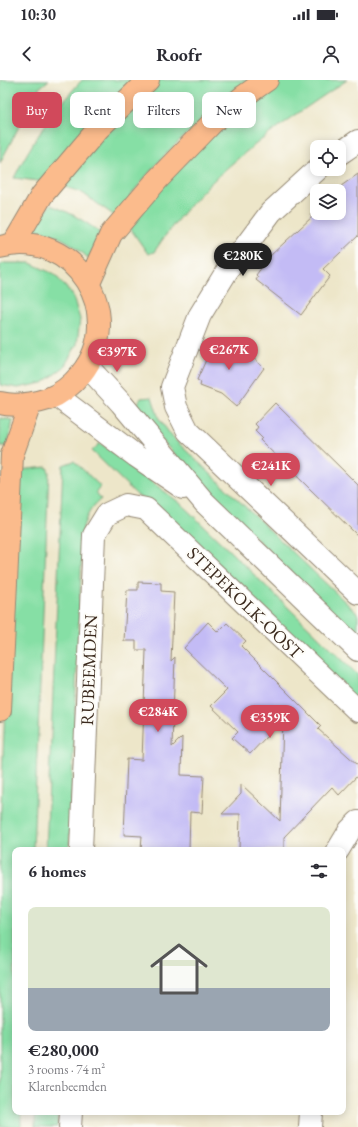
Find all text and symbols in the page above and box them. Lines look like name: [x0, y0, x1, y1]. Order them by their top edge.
text: 10:30: [20, 5, 56, 24]
icon: back: [16, 43, 38, 65]
text: Roofr: [156, 43, 202, 66]
icon: person: [320, 43, 342, 65]
chip: Buy: [12, 92, 62, 128]
chip: Rent: [70, 92, 125, 128]
chip: Filters: [133, 92, 194, 128]
chip: New: [202, 92, 256, 128]
map controls: [310, 140, 346, 220]
button: locate: [310, 140, 346, 176]
button: layers: [310, 184, 346, 220]
pin: €280K: [215, 243, 271, 277]
text: €280K: [223, 247, 263, 264]
pin: €267K: [201, 337, 257, 371]
pin: €397K: [89, 339, 145, 373]
text: €267K: [209, 341, 249, 358]
text: €397K: [97, 343, 137, 360]
pin: €241K: [243, 453, 299, 487]
text: €241K: [251, 457, 291, 474]
street label: STEPEKOLK-OOST: [183, 541, 309, 664]
street label: RUBEEMDEN: [75, 613, 102, 726]
pin: €284K: [130, 699, 186, 733]
text: €284K: [138, 703, 178, 720]
pin: €359K: [242, 705, 298, 739]
text: €359K: [250, 709, 290, 726]
text: 6 homes: [28, 860, 86, 882]
icon: filters: [308, 860, 330, 882]
icon: home: [143, 933, 215, 1005]
text: €280,000: [28, 1039, 99, 1061]
text: 3 rooms · 74 m²: [28, 1061, 105, 1078]
text: Klarenbeemden: [28, 1078, 107, 1095]

